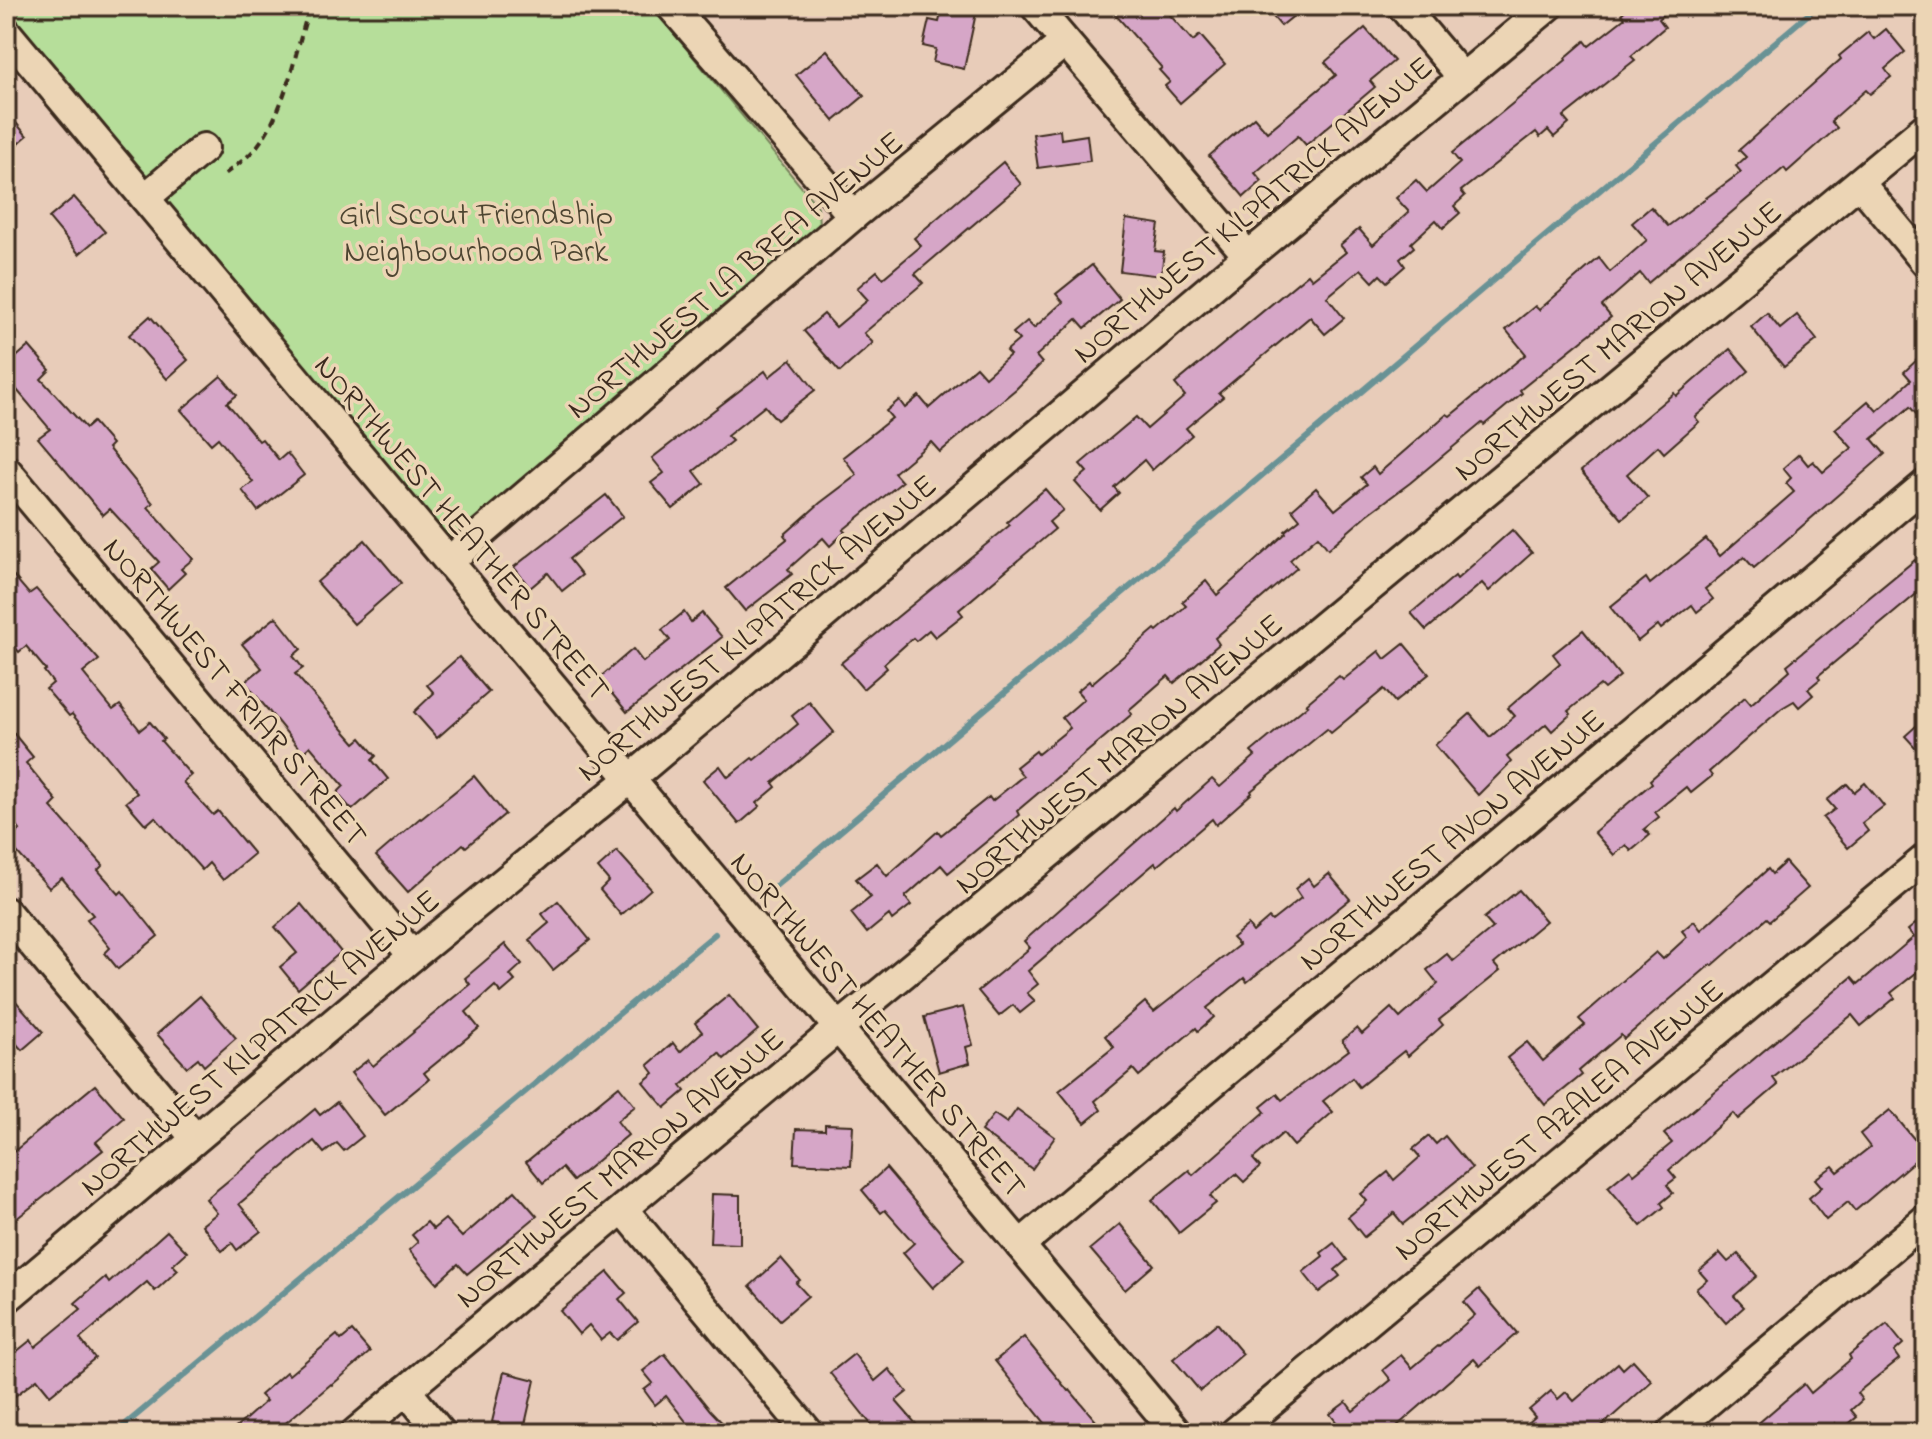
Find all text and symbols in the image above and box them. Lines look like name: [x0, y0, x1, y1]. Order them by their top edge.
street label: NORTHWEST KILPATRICK AVENUE: [1064, 47, 1445, 377]
street label: NORTHWEST LA BREA AVENUE: [557, 121, 915, 432]
street label: NORTHWEST MARION AVENUE: [1445, 191, 1794, 495]
park label: Girl Scout Friendship Neighbourhood Park: [339, 193, 613, 277]
street label: NORTHWEST HEATHER STREET: [301, 346, 620, 713]
street label: NORTHWEST KILPATRICK AVENUE: [568, 465, 949, 795]
street label: NORTHWEST FRIAR STREET: [90, 528, 377, 858]
street label: NORTHWEST MARION AVENUE: [946, 604, 1295, 908]
street label: NORTHWEST AVON AVENUE: [1290, 699, 1617, 984]
street label: NORTHWEST HEATHER STREET: [717, 843, 1036, 1210]
street label: NORTHWEST KILPATRICK AVENUE: [71, 880, 452, 1210]
street label: NORTHWEST AZALEA AVENUE: [1385, 969, 1736, 1274]
street label: NORTHWEST MARION AVENUE: [447, 1018, 796, 1322]

